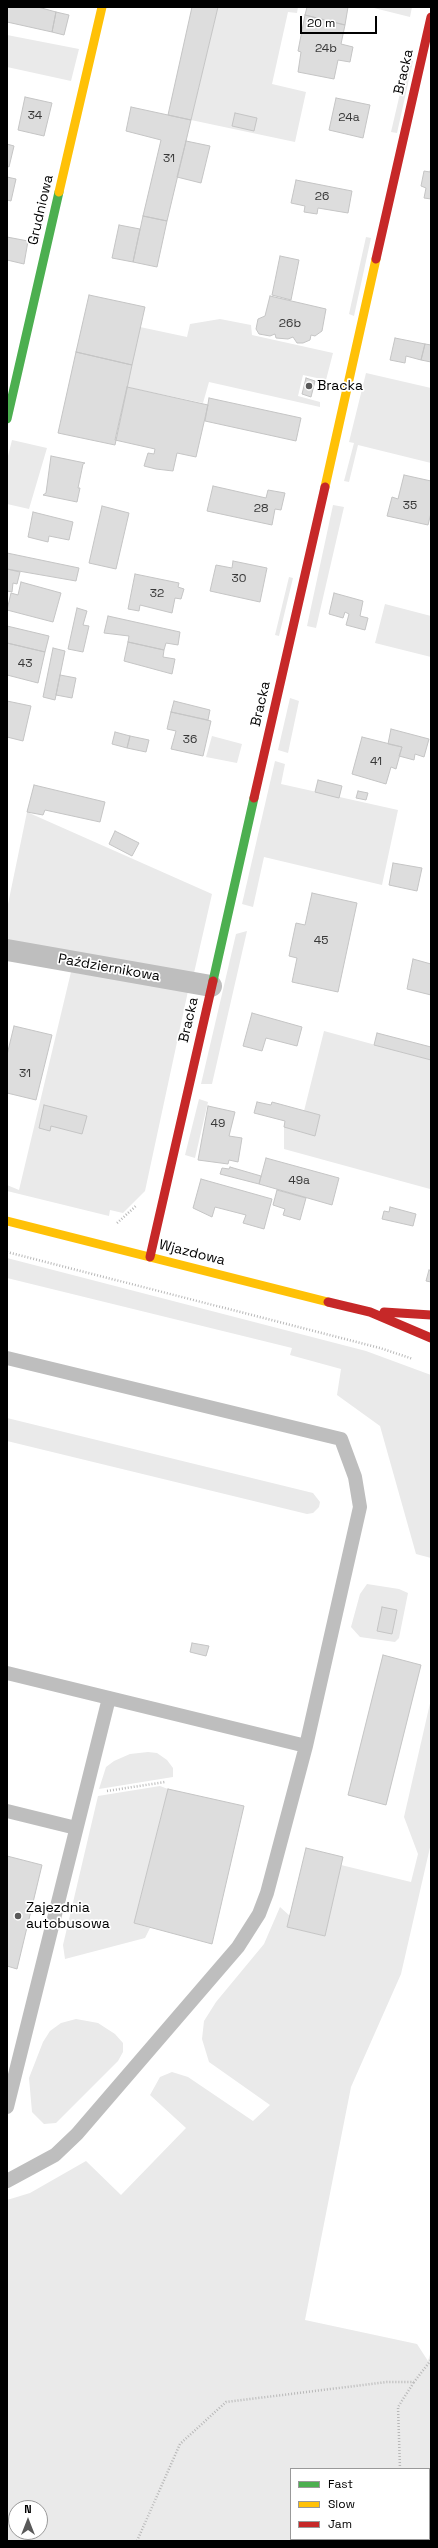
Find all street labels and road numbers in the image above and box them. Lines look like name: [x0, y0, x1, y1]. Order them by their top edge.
street label: Bracka: [391, 48, 417, 96]
street label: Grudniowa: [25, 173, 57, 247]
street label: Bracka: [248, 680, 274, 728]
street label: Październikowa: [57, 951, 161, 985]
street label: Bracka: [176, 996, 202, 1044]
street label: Wjazdowa: [157, 1237, 227, 1269]

